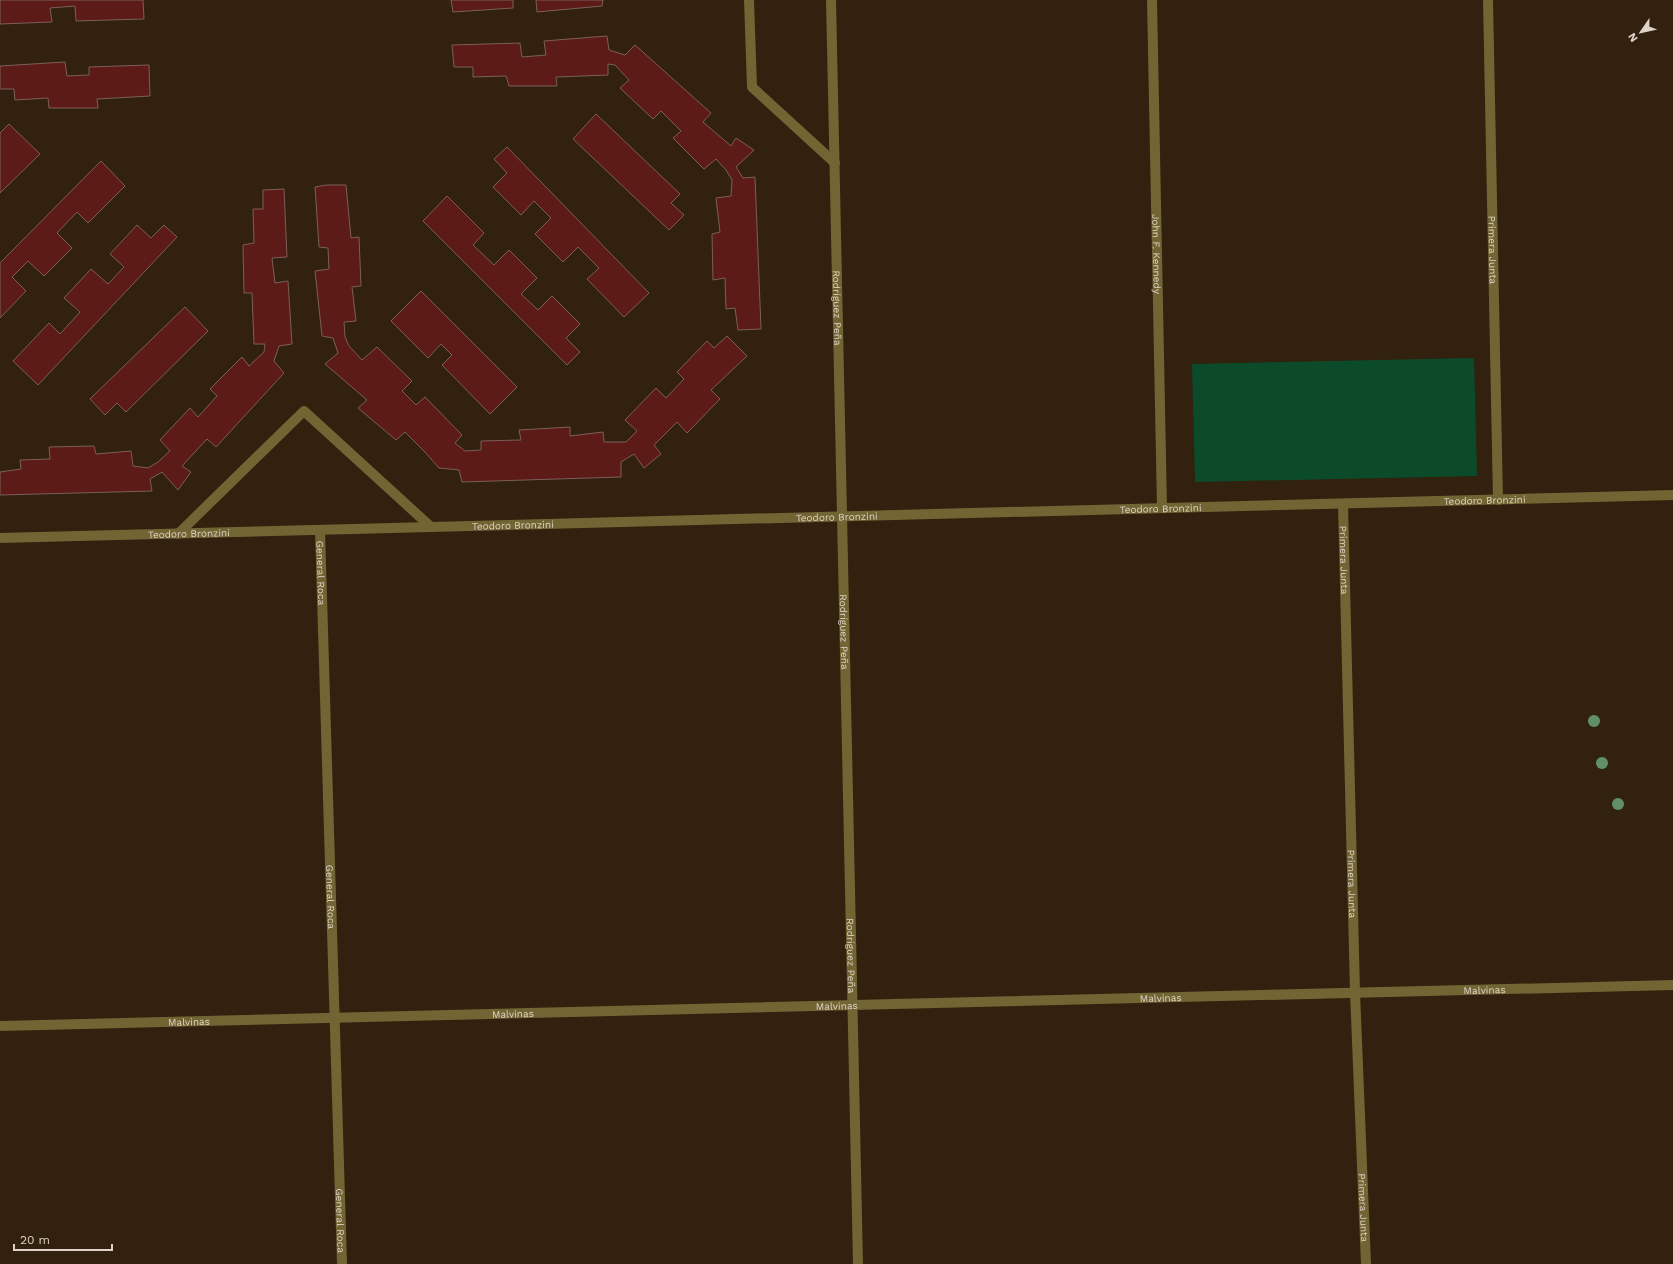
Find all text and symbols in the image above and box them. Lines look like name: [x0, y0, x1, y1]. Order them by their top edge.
north arrow: [1621, 12, 1661, 52]
text: N: [1625, 30, 1641, 44]
street label: John F. Kennedy: [1150, 214, 1163, 295]
street label: Primera Junta: [1486, 216, 1499, 285]
street label: Rodríguez Peña: [831, 270, 843, 346]
street label: Teodoro Bronzini: [1443, 494, 1526, 507]
street label: Teodoro Bronzini: [1120, 502, 1202, 515]
street label: Teodoro Bronzini: [796, 510, 878, 524]
street label: Teodoro Bronzini: [472, 519, 554, 532]
street label: Primera Junta: [1338, 526, 1350, 595]
street label: Teodoro Bronzini: [148, 527, 230, 540]
street label: General Roca: [314, 541, 327, 606]
street label: Rodríguez Peña: [838, 594, 850, 670]
street label: Primera Junta: [1346, 850, 1358, 919]
street label: General Roca: [324, 864, 337, 930]
street label: Rodríguez Peña: [845, 918, 857, 994]
street label: Malvinas: [1463, 984, 1506, 996]
street label: Malvinas: [1140, 992, 1182, 1004]
street label: Malvinas: [816, 1000, 858, 1012]
street label: Malvinas: [492, 1008, 534, 1020]
street label: Malvinas: [168, 1016, 210, 1028]
street label: Primera Junta: [1356, 1173, 1370, 1242]
street label: General Roca: [334, 1188, 347, 1253]
scale bar: [14, 1226, 112, 1252]
text: 20 m: [20, 1233, 50, 1247]

